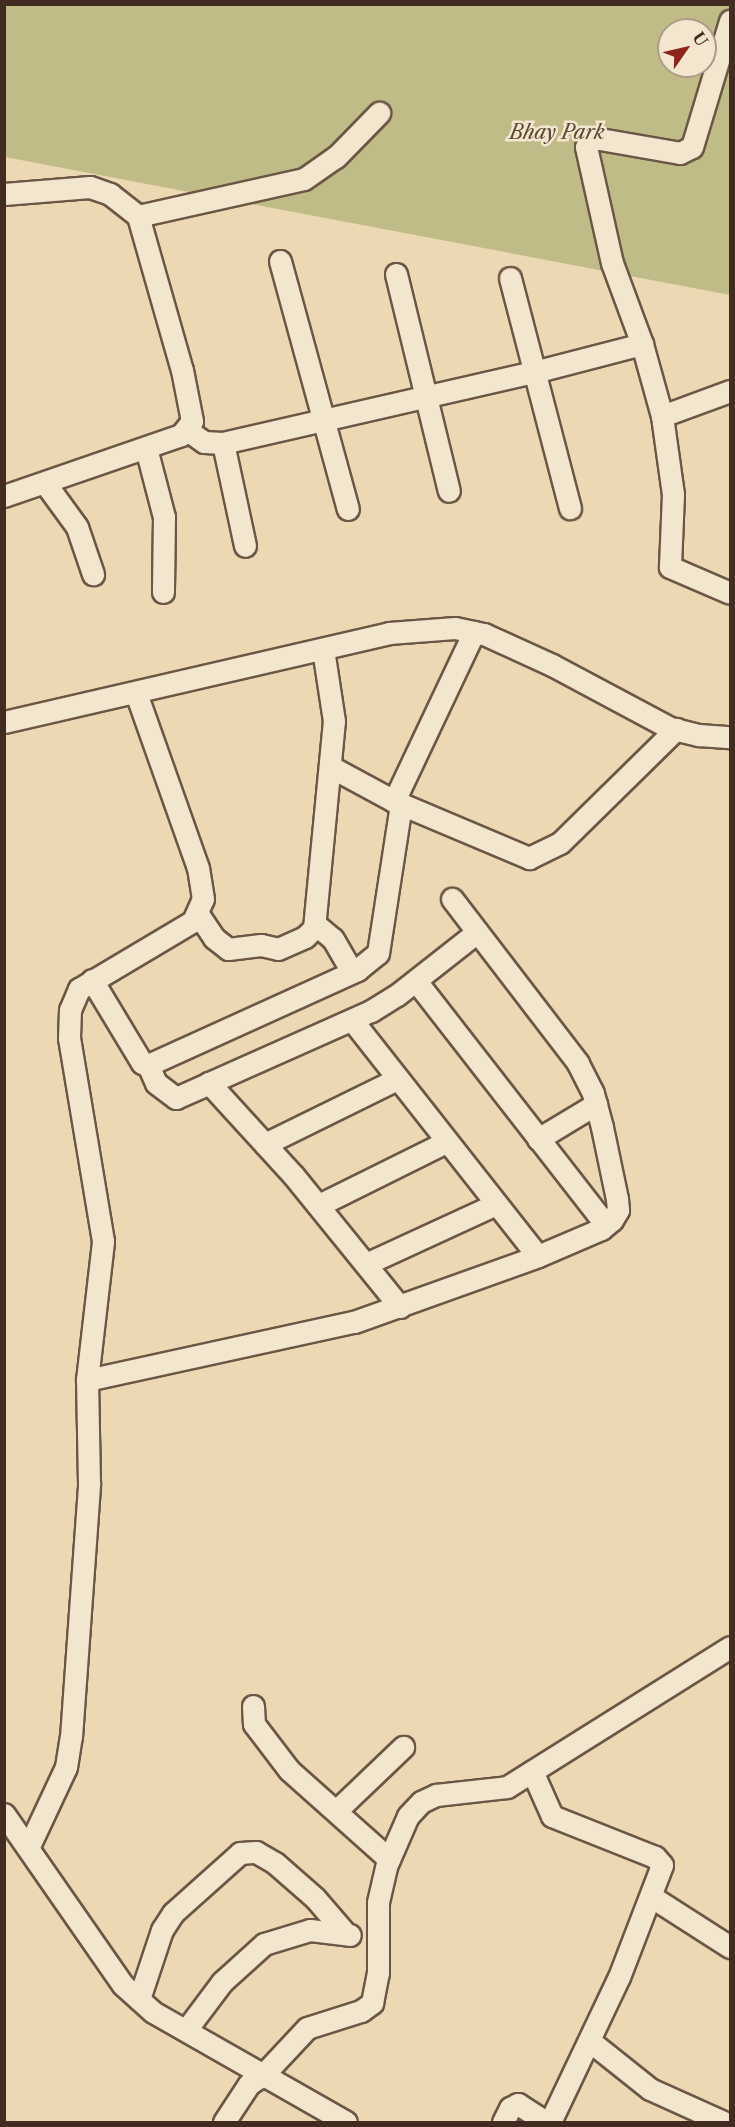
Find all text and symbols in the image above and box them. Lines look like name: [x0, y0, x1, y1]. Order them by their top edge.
north arrow: [657, 18, 717, 78]
text: U: [688, 28, 712, 50]
park label: Bhay Park: [509, 120, 605, 144]

